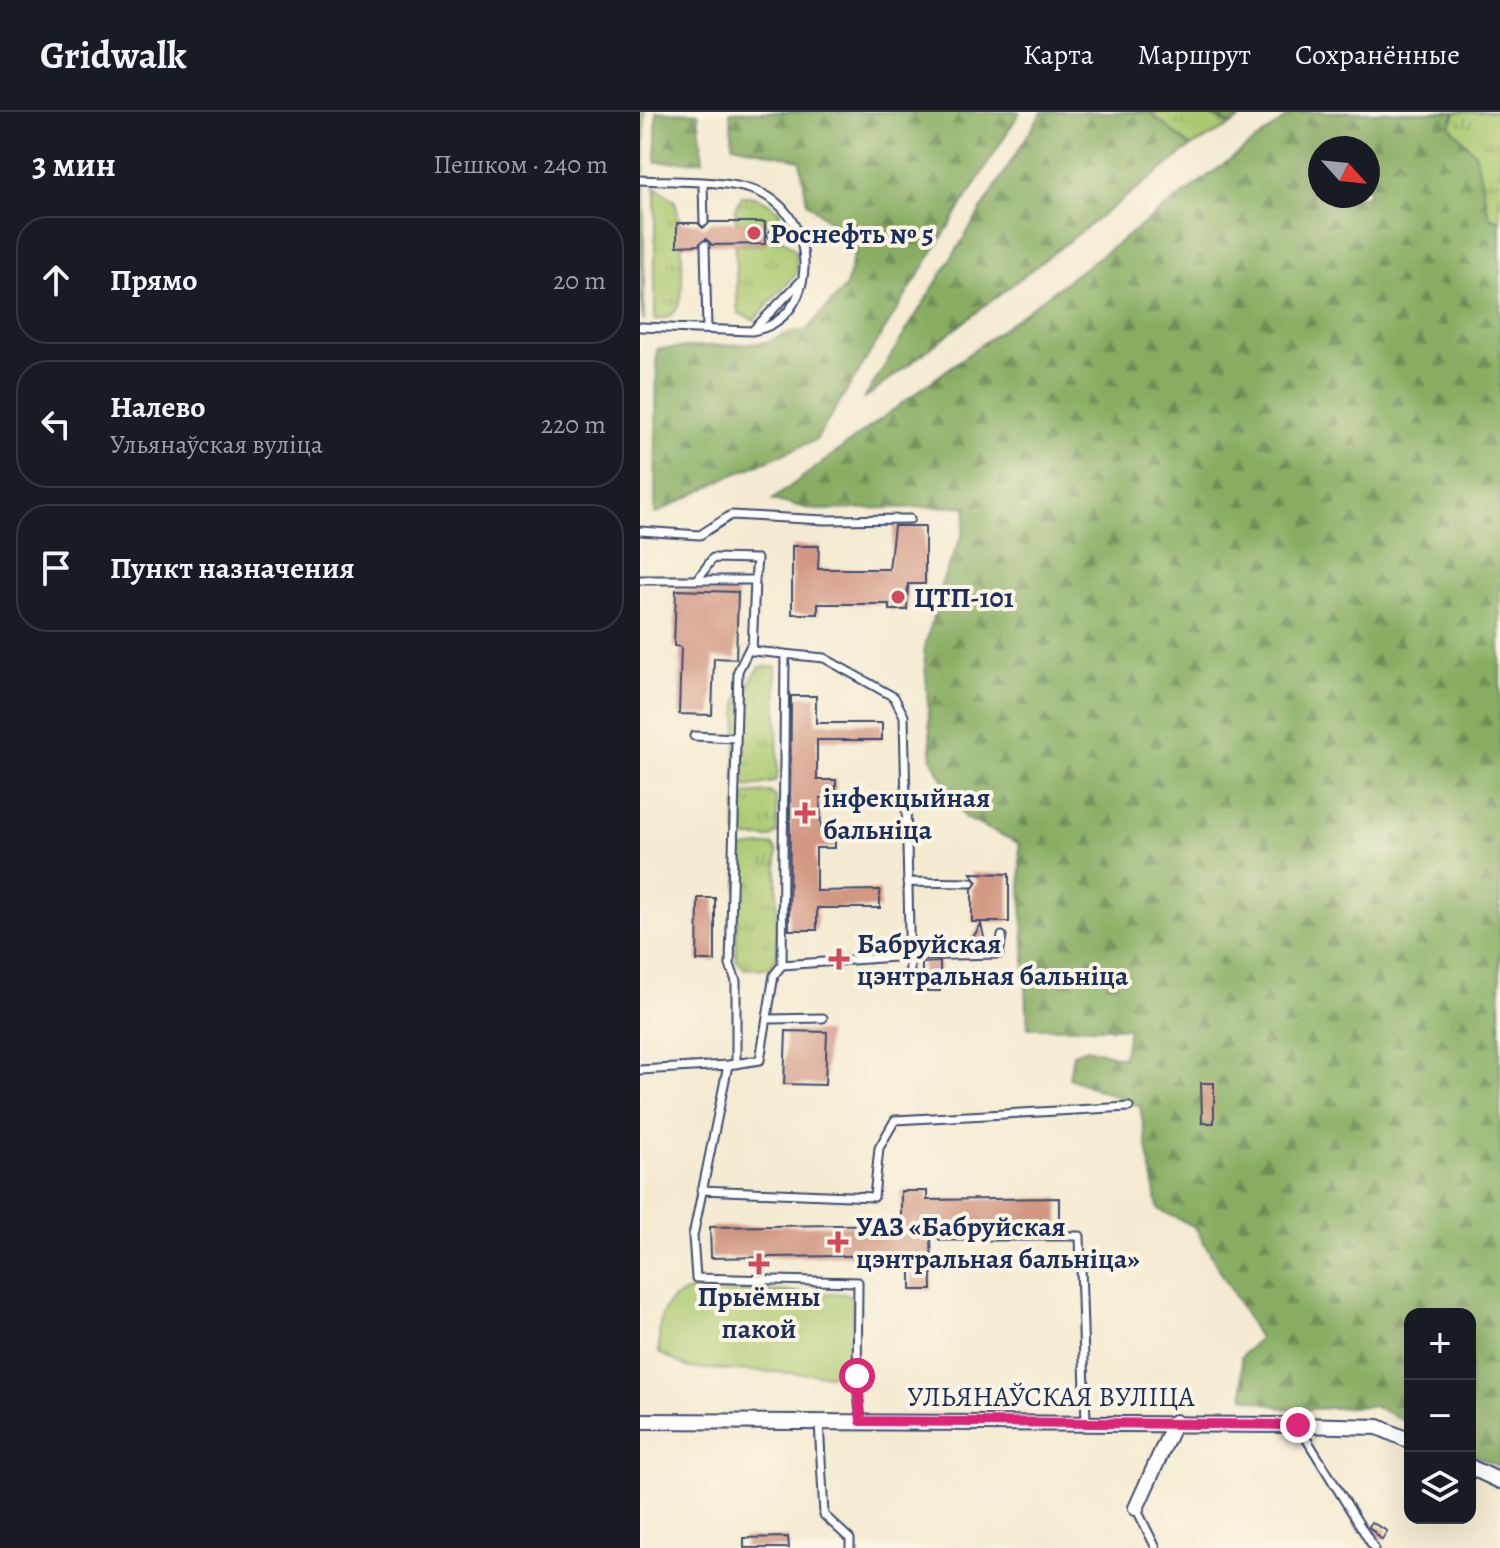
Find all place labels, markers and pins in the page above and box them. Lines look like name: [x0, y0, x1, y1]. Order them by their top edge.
place label: Роснефть № 5: [770, 215, 934, 253]
marker: Роснефть № 5: [745, 224, 763, 242]
place label: ЦТП-101: [914, 579, 1014, 617]
marker: ЦТП-101: [889, 588, 907, 606]
place label: інфекцыйная бальніца: [823, 779, 990, 849]
marker: інфекцыйная бальніца: [794, 802, 816, 824]
place label: Бабруйская цэнтральная бальніца: [857, 925, 1129, 995]
marker: Бабруйская цэнтральная бальніца: [828, 948, 850, 970]
place label: УАЗ «Бабруйская цэнтральная бальніца»: [856, 1208, 1140, 1278]
marker: УАЗ «Бабруйская цэнтральная бальніца»: [827, 1231, 849, 1253]
marker: Прыёмны пакой: [748, 1253, 770, 1275]
place label: Прыёмны пакой: [698, 1278, 820, 1348]

